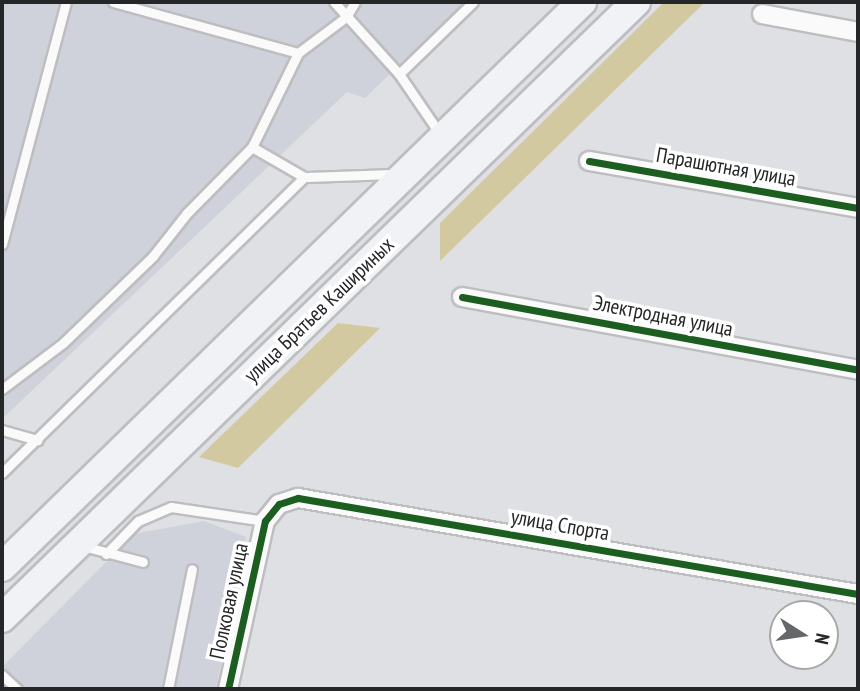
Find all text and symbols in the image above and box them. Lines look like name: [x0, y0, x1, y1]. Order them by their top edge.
street label: Парашютная улица: [654, 142, 798, 192]
street label: улица Братьев Кашириных: [239, 232, 399, 388]
street label: Электродная улица: [591, 290, 735, 342]
street label: улица Спорта: [509, 504, 611, 546]
street label: Полковая улица: [204, 541, 254, 661]
north arrow: [769, 600, 839, 670]
text: N: [810, 631, 835, 646]

